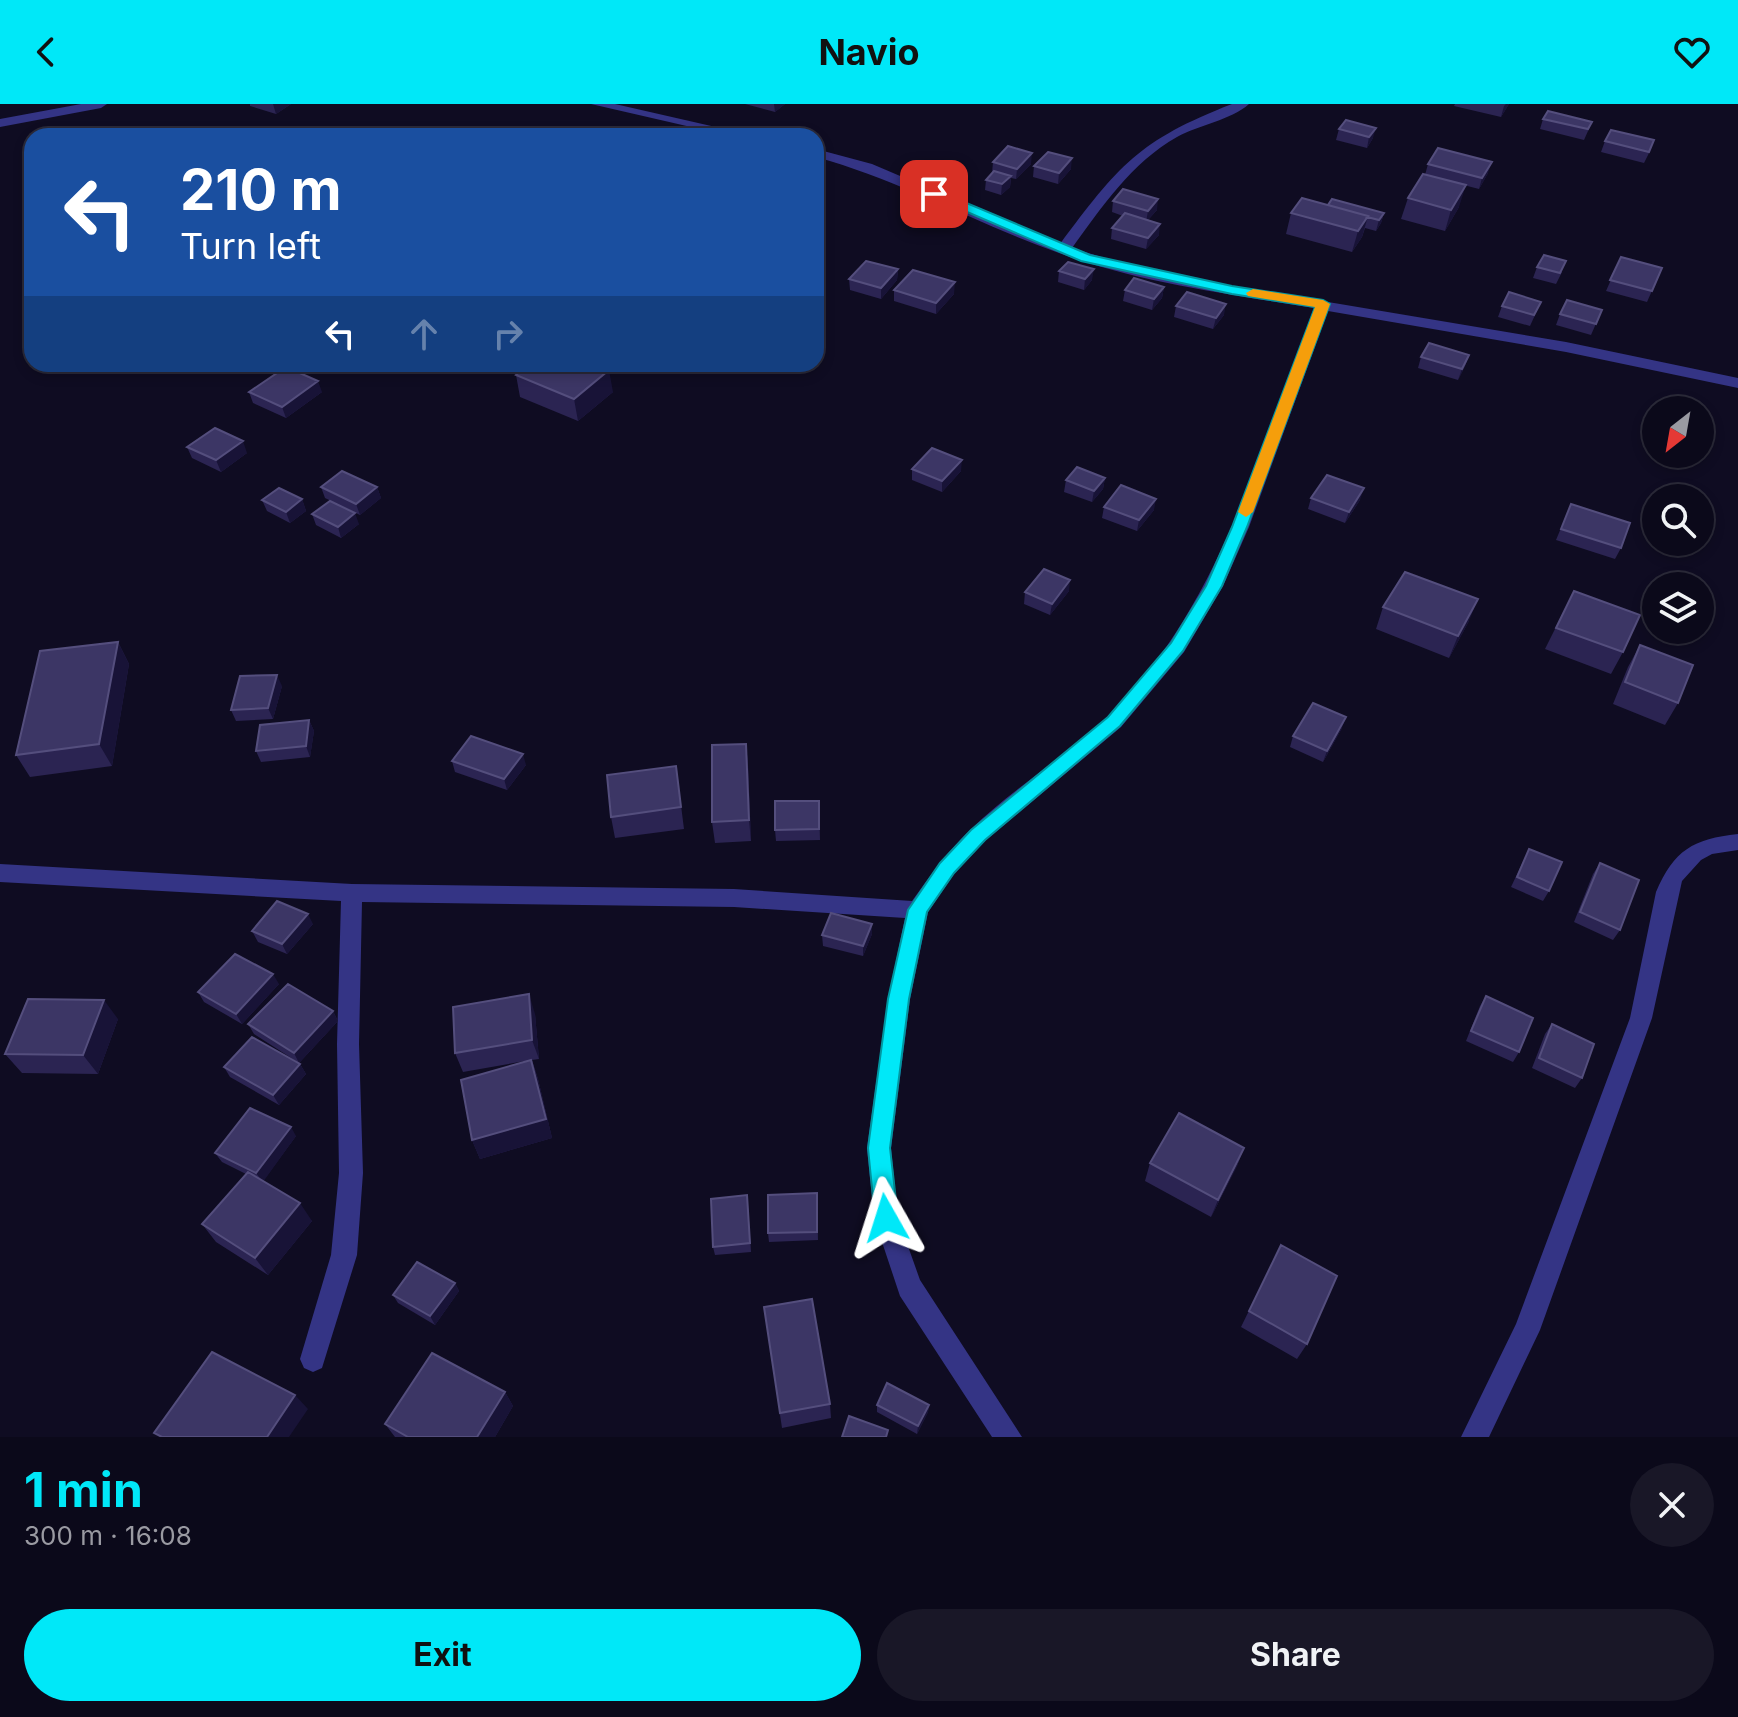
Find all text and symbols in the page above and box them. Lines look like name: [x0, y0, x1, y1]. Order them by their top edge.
icon: back: [24, 30, 68, 74]
text: Navio: [818, 30, 920, 74]
icon: heart: [1670, 30, 1714, 74]
text: 210 m: [180, 156, 342, 224]
icon: left: [48, 160, 152, 264]
pin: [900, 160, 968, 228]
icon: arrive: [912, 172, 956, 216]
text: Turn left: [180, 224, 321, 268]
icon: left: [318, 312, 362, 356]
icon: ahead: [402, 312, 446, 356]
icon: right: [486, 312, 530, 356]
north arrow: [1642, 396, 1714, 468]
map controls: [1642, 396, 1714, 644]
button: search: [1642, 484, 1714, 556]
button: layers: [1642, 572, 1714, 644]
position arrow: [844, 1176, 928, 1260]
text: 1 min: [24, 1460, 143, 1519]
button: close: [1630, 1463, 1714, 1547]
text: 300 m · 16:08: [24, 1520, 192, 1551]
button: Exit: [24, 1609, 861, 1701]
button: Share: [877, 1609, 1714, 1701]

